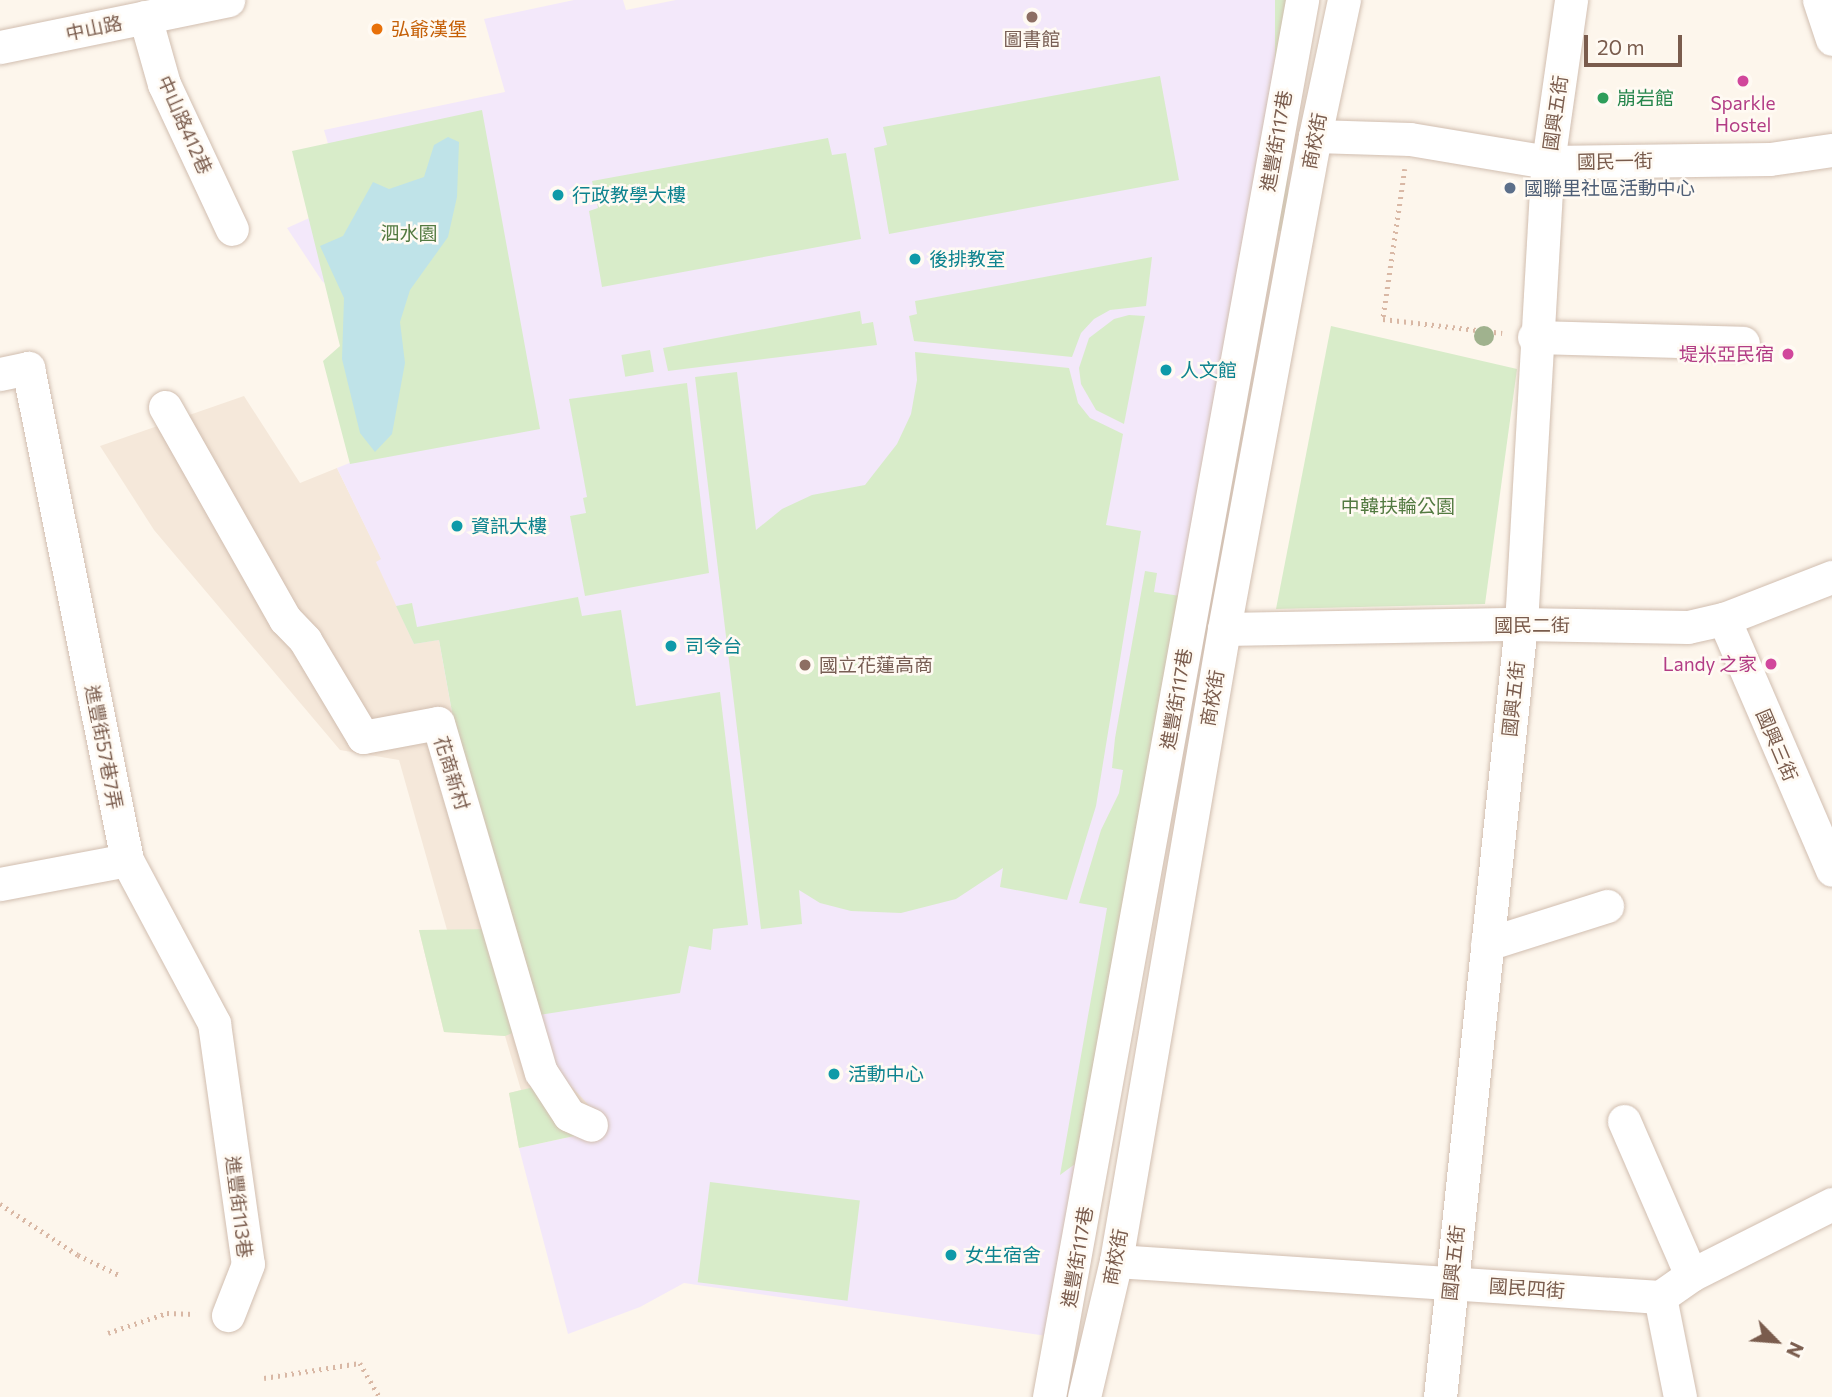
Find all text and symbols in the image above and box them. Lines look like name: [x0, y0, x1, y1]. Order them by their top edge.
marker: 圖書館: [1024, 9, 1040, 25]
street label: 中山路: [64, 11, 124, 45]
place label: 弘爺漢堡: [391, 18, 467, 40]
marker: 弘爺漢堡: [369, 21, 385, 37]
scale bar: [1587, 21, 1685, 65]
place label: 圖書館: [1004, 28, 1060, 50]
text: 20 m: [1597, 34, 1645, 59]
street label: 中山路412巷: [153, 72, 217, 178]
marker: Sparkle Hostel: [1735, 73, 1751, 89]
street label: 國興五街: [1538, 74, 1572, 152]
place label: 崩岩館: [1617, 87, 1674, 109]
street label: 進豐街117巷: [1256, 89, 1296, 193]
marker: 崩岩館: [1595, 90, 1611, 106]
place label: Sparkle Hostel: [1710, 92, 1776, 136]
street label: 商校街: [1297, 111, 1331, 171]
street label: 國民一街: [1577, 149, 1653, 173]
place label: 國聯里社區活動中心: [1524, 177, 1695, 199]
marker: 國聯里社區活動中心: [1502, 180, 1518, 196]
place label: 行政教學大樓: [572, 184, 686, 206]
marker: 行政教學大樓: [550, 187, 566, 203]
park label: 泗水園: [381, 222, 437, 244]
place label: 後排教室: [929, 248, 1005, 270]
marker: 後排教室: [907, 251, 923, 267]
place label: 堤米亞民宿: [1679, 343, 1774, 365]
marker: 堤米亞民宿: [1780, 346, 1796, 362]
place label: 人文館: [1180, 359, 1237, 381]
marker: 人文館: [1158, 362, 1174, 378]
park label: 中韓扶輪公園: [1341, 495, 1455, 517]
place label: 資訊大樓: [471, 515, 547, 537]
marker: 資訊大樓: [449, 518, 465, 534]
street label: 國民二街: [1494, 614, 1570, 636]
place label: 司令台: [685, 635, 742, 657]
marker: 司令台: [663, 638, 679, 654]
street label: 進豐街117巷: [1156, 647, 1196, 751]
place label: Landy 之家: [1663, 653, 1757, 675]
place label: 國立花蓮高商: [819, 654, 933, 676]
marker: Landy 之家: [1763, 656, 1779, 672]
marker: 國立花蓮高商: [797, 657, 813, 673]
street label: 國興五街: [1498, 660, 1528, 738]
street label: 商校街: [1196, 668, 1228, 728]
street label: 進豐街57巷7弄: [81, 683, 127, 811]
street label: 國興三街: [1752, 706, 1802, 784]
street label: 花商新村: [430, 733, 474, 813]
place label: 活動中心: [848, 1063, 924, 1085]
marker: 活動中心: [826, 1066, 842, 1082]
street label: 進豐街113巷: [221, 1154, 257, 1260]
street label: 進豐街117巷: [1057, 1205, 1097, 1309]
street label: 國興五街: [1438, 1224, 1468, 1302]
street label: 商校街: [1098, 1227, 1132, 1287]
place label: 女生宿舍: [965, 1244, 1041, 1266]
marker: 女生宿舍: [943, 1247, 959, 1263]
street label: 國民四街: [1488, 1274, 1566, 1302]
north arrow: [1741, 1306, 1811, 1376]
text: N: [1782, 1339, 1809, 1361]

